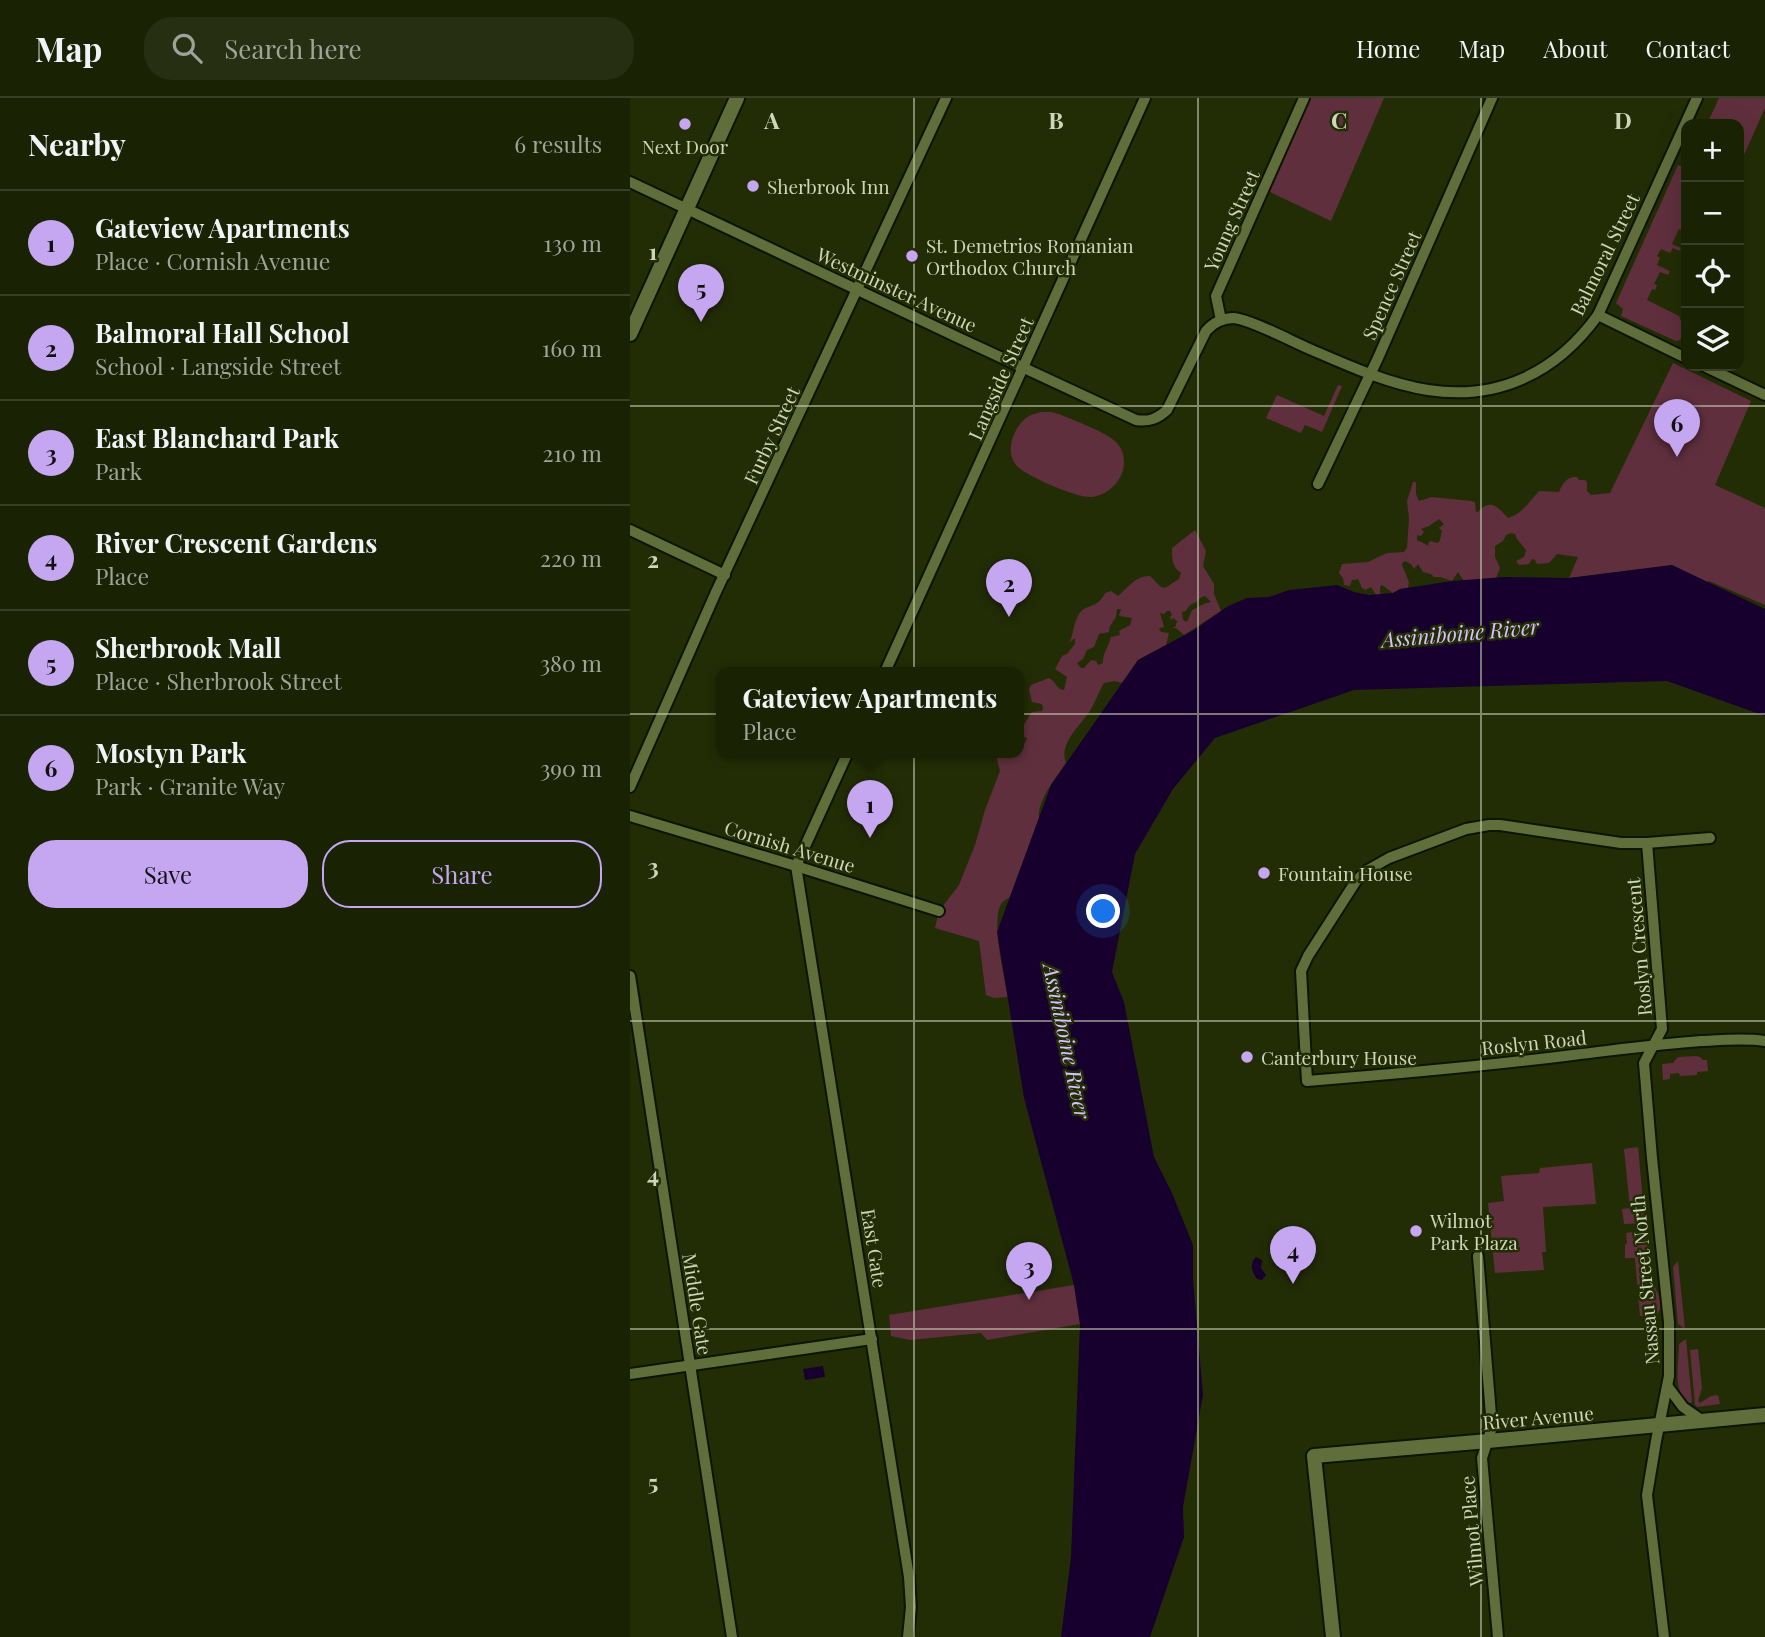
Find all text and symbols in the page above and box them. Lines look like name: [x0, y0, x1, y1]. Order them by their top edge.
search box: [144, 17, 634, 80]
text: Map: [35, 26, 102, 70]
icon: search: [168, 29, 206, 67]
text: Search here: [224, 31, 362, 66]
text: Home: [1356, 32, 1420, 64]
text: Map: [1458, 32, 1505, 64]
text: About: [1543, 32, 1607, 64]
text: Contact: [1645, 32, 1730, 64]
text: A: [763, 104, 780, 135]
text: B: [1048, 104, 1064, 135]
text: C: [1331, 104, 1347, 135]
text: D: [1614, 104, 1632, 135]
marker: Next Door: [677, 116, 693, 132]
map controls: [1681, 119, 1744, 371]
button: +: [1681, 119, 1744, 182]
text: Nearby: [28, 124, 126, 164]
text: 6 results: [514, 128, 602, 159]
place label: Next Door: [642, 133, 729, 159]
street label: Young Street: [1197, 165, 1265, 276]
place label: Sherbrook Inn: [767, 173, 890, 199]
marker: Sherbrook Inn: [745, 178, 761, 194]
button: −: [1681, 182, 1744, 245]
street label: Balmoral Street: [1563, 188, 1645, 320]
text: Gateview Apartments: [95, 210, 350, 245]
street label: Spence Street: [1355, 226, 1427, 344]
text: 1: [47, 227, 55, 258]
text: 130 m: [544, 227, 602, 258]
place label: St. Demetrios Romanian Orthodox Church: [926, 232, 1134, 280]
text: 1: [649, 235, 658, 266]
street label: Westminster Avenue: [812, 240, 981, 338]
text: Place · Cornish Avenue: [95, 245, 330, 276]
button: locate: [1681, 245, 1744, 308]
marker: St. Demetrios Romanian Orthodox Church: [904, 248, 920, 264]
pin: 5: [678, 264, 724, 322]
button: layers: [1681, 308, 1744, 371]
street label: Langside Street: [961, 312, 1039, 444]
text: Balmoral Hall School: [95, 315, 350, 350]
text: 2: [45, 332, 57, 363]
text: 160 m: [542, 332, 602, 363]
text: School · Langside Street: [95, 350, 341, 381]
street label: Furby Street: [737, 382, 805, 488]
pin: 6: [1654, 399, 1700, 457]
text: East Blanchard Park: [95, 420, 339, 455]
text: 3: [45, 437, 57, 468]
text: 210 m: [543, 437, 602, 468]
text: Park: [95, 455, 142, 486]
text: River Crescent Gardens: [95, 525, 377, 560]
text: 4: [45, 542, 57, 573]
text: 220 m: [540, 542, 602, 573]
text: 2: [647, 543, 659, 574]
pin: 2: [986, 559, 1032, 617]
text: Place: [95, 560, 149, 591]
water label: Assiniboine River: [1378, 611, 1541, 653]
text: Sherbrook Mall: [95, 630, 281, 665]
text: 5: [46, 647, 56, 678]
text: 380 m: [540, 647, 602, 678]
text: Place · Sherbrook Street: [95, 665, 342, 696]
popup: [716, 667, 1024, 758]
text: Gateview Apartments: [743, 680, 997, 715]
text: Place: [743, 715, 797, 746]
text: Mostyn Park: [95, 735, 246, 770]
text: 6: [45, 752, 57, 783]
text: 390 m: [540, 752, 602, 783]
text: Park · Granite Way: [95, 770, 285, 801]
pin: 1: [847, 780, 893, 838]
street label: Cornish Avenue: [721, 814, 859, 878]
button: Save: [28, 840, 308, 908]
button: Share: [322, 840, 602, 908]
text: 3: [647, 850, 659, 881]
place label: Fountain House: [1278, 860, 1413, 886]
marker: Fountain House: [1256, 865, 1272, 881]
street label: Roslyn Crescent: [1619, 877, 1657, 1017]
your location: [1086, 894, 1120, 928]
water label: Assiniboine River: [1037, 959, 1098, 1122]
street label: Roslyn Road: [1480, 1024, 1588, 1060]
place label: Canterbury House: [1261, 1044, 1417, 1070]
marker: Canterbury House: [1239, 1049, 1255, 1065]
text: 4: [647, 1158, 659, 1189]
street label: Nassau Street North: [1624, 1194, 1664, 1366]
street label: East Gate: [856, 1207, 894, 1289]
place label: Wilmot Park Plaza: [1429, 1207, 1518, 1255]
marker: Wilmot Park Plaza: [1408, 1223, 1424, 1239]
pin: 4: [1270, 1226, 1316, 1284]
pin: 3: [1006, 1242, 1052, 1300]
street label: Middle Gate: [677, 1251, 719, 1357]
street label: River Avenue: [1481, 1399, 1595, 1435]
text: 5: [648, 1466, 658, 1497]
street label: Wilmot Place: [1453, 1475, 1489, 1588]

